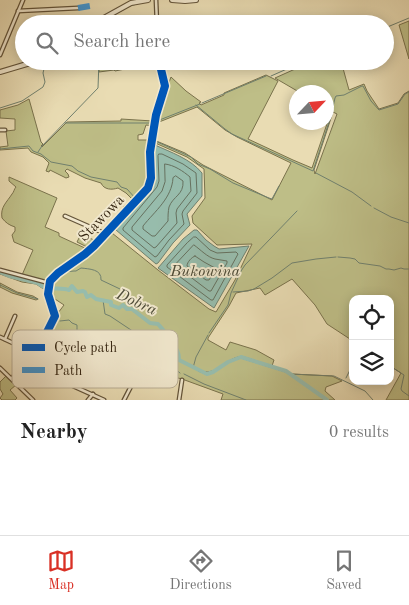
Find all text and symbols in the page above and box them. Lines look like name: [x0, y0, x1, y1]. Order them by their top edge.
search box: [15, 15, 394, 70]
icon: search: [33, 29, 61, 57]
text: Search here: [73, 33, 170, 52]
north arrow: [289, 85, 334, 130]
street label: Stawowa: [76, 192, 128, 245]
water label: Bukowina: [169, 264, 240, 280]
water label: Dobra: [113, 286, 159, 319]
map controls: [349, 295, 394, 385]
button: locate: [349, 295, 394, 340]
legend: [12, 330, 178, 388]
button: layers: [349, 340, 394, 385]
text: Cycle path: [54, 341, 117, 355]
text: Path: [54, 364, 83, 378]
text: Nearby: [20, 422, 88, 443]
text: 0 results: [329, 425, 389, 441]
tab: Map: [47, 547, 75, 594]
tab: Directions: [170, 547, 232, 594]
tab: Saved: [326, 547, 362, 594]

